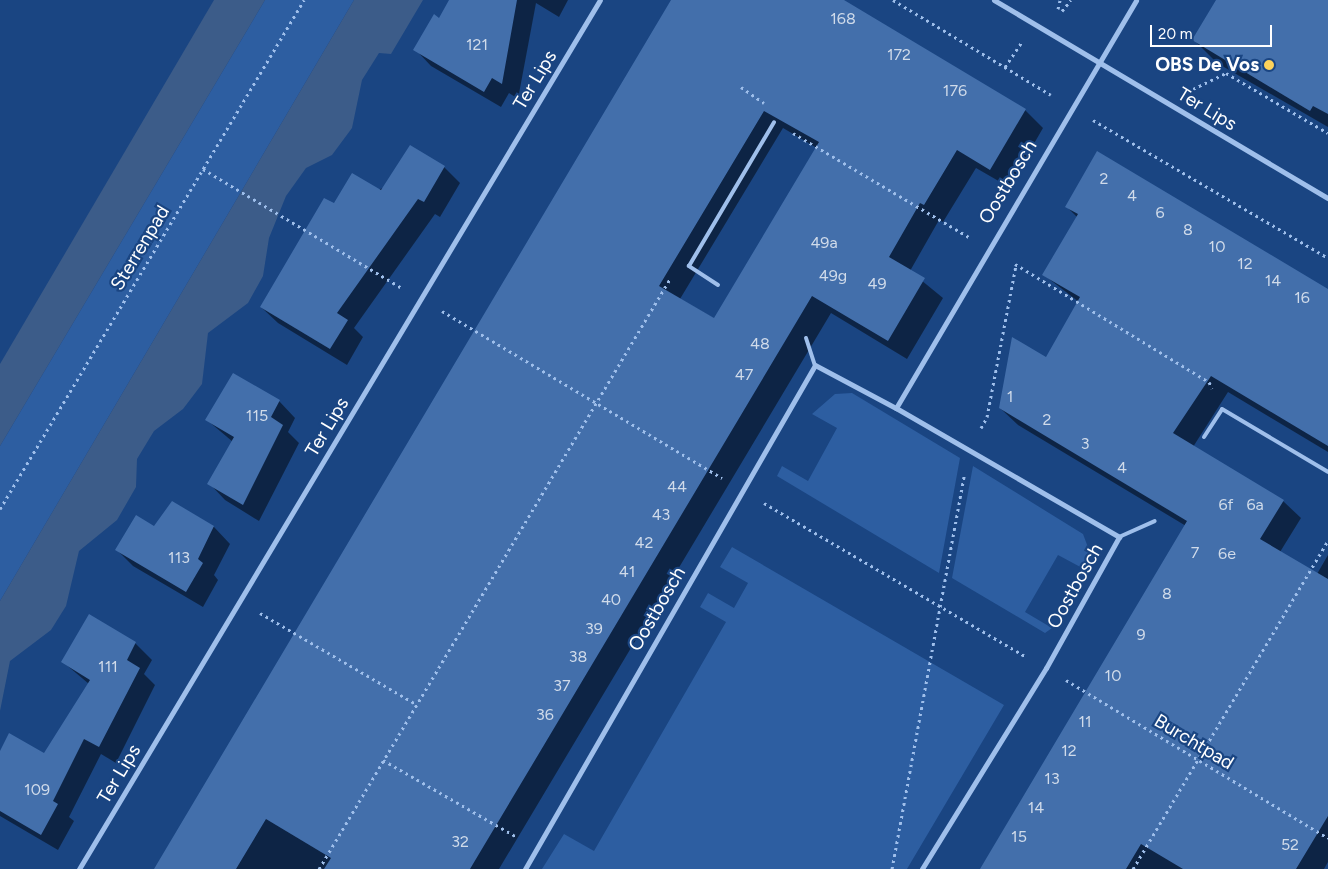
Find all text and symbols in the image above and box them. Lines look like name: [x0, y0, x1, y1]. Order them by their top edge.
house number: 168: [830, 9, 856, 29]
scale bar: [1153, 15, 1276, 47]
text: 20 m: [1158, 25, 1192, 43]
house number: 121: [466, 35, 488, 55]
house number: 172: [887, 45, 911, 65]
street label: Ter Lips: [508, 46, 562, 114]
place label: OBS De Vos: [1155, 54, 1259, 76]
marker: OBS De Vos: [1263, 59, 1275, 71]
house number: 176: [943, 81, 967, 101]
street label: Ter Lips: [1173, 82, 1241, 136]
street label: Oostbosch: [974, 136, 1042, 228]
house number: 2: [1100, 169, 1108, 189]
house number: 4: [1127, 186, 1137, 206]
street label: Sterrenpad: [106, 201, 174, 295]
house number: 6: [1155, 203, 1165, 223]
house number: 8: [1183, 220, 1193, 240]
house number: 49a: [810, 233, 838, 253]
house number: 10: [1209, 237, 1225, 257]
house number: 12: [1237, 254, 1253, 274]
house number: 49g: [819, 266, 847, 286]
house number: 14: [1265, 271, 1281, 291]
house number: 49: [868, 274, 886, 294]
house number: 16: [1294, 288, 1310, 308]
house number: 48: [750, 334, 770, 354]
house number: 47: [735, 365, 753, 385]
house number: 1: [1007, 387, 1013, 407]
street label: Ter Lips: [300, 393, 354, 461]
house number: 115: [246, 406, 268, 426]
house number: 2: [1043, 410, 1051, 430]
house number: 3: [1081, 434, 1089, 454]
house number: 4: [1117, 458, 1127, 478]
house number: 44: [667, 477, 687, 497]
house number: 6f: [1219, 495, 1233, 515]
house number: 6a: [1246, 495, 1264, 515]
house number: 43: [652, 505, 670, 525]
house number: 42: [635, 533, 653, 553]
street label: Oostbosch: [1042, 540, 1108, 632]
house number: 7: [1191, 543, 1199, 563]
house number: 6e: [1218, 544, 1236, 564]
house number: 113: [168, 548, 190, 568]
house number: 41: [619, 562, 635, 582]
street label: Oostbosch: [624, 563, 690, 655]
house number: 8: [1162, 584, 1172, 604]
house number: 40: [601, 590, 621, 610]
house number: 39: [585, 619, 603, 639]
house number: 9: [1136, 625, 1146, 645]
house number: 38: [569, 647, 587, 667]
house number: 111: [98, 657, 118, 677]
house number: 10: [1105, 666, 1121, 686]
house number: 37: [553, 676, 571, 696]
house number: 36: [536, 705, 554, 725]
street label: Burchtpad: [1150, 709, 1238, 775]
house number: 11: [1078, 712, 1092, 732]
street label: Ter Lips: [92, 740, 146, 808]
house number: 12: [1061, 741, 1077, 761]
house number: 13: [1044, 769, 1060, 789]
house number: 109: [24, 780, 50, 800]
house number: 14: [1028, 798, 1044, 818]
house number: 15: [1011, 827, 1027, 847]
house number: 32: [451, 832, 469, 852]
house number: 52: [1281, 835, 1299, 855]

